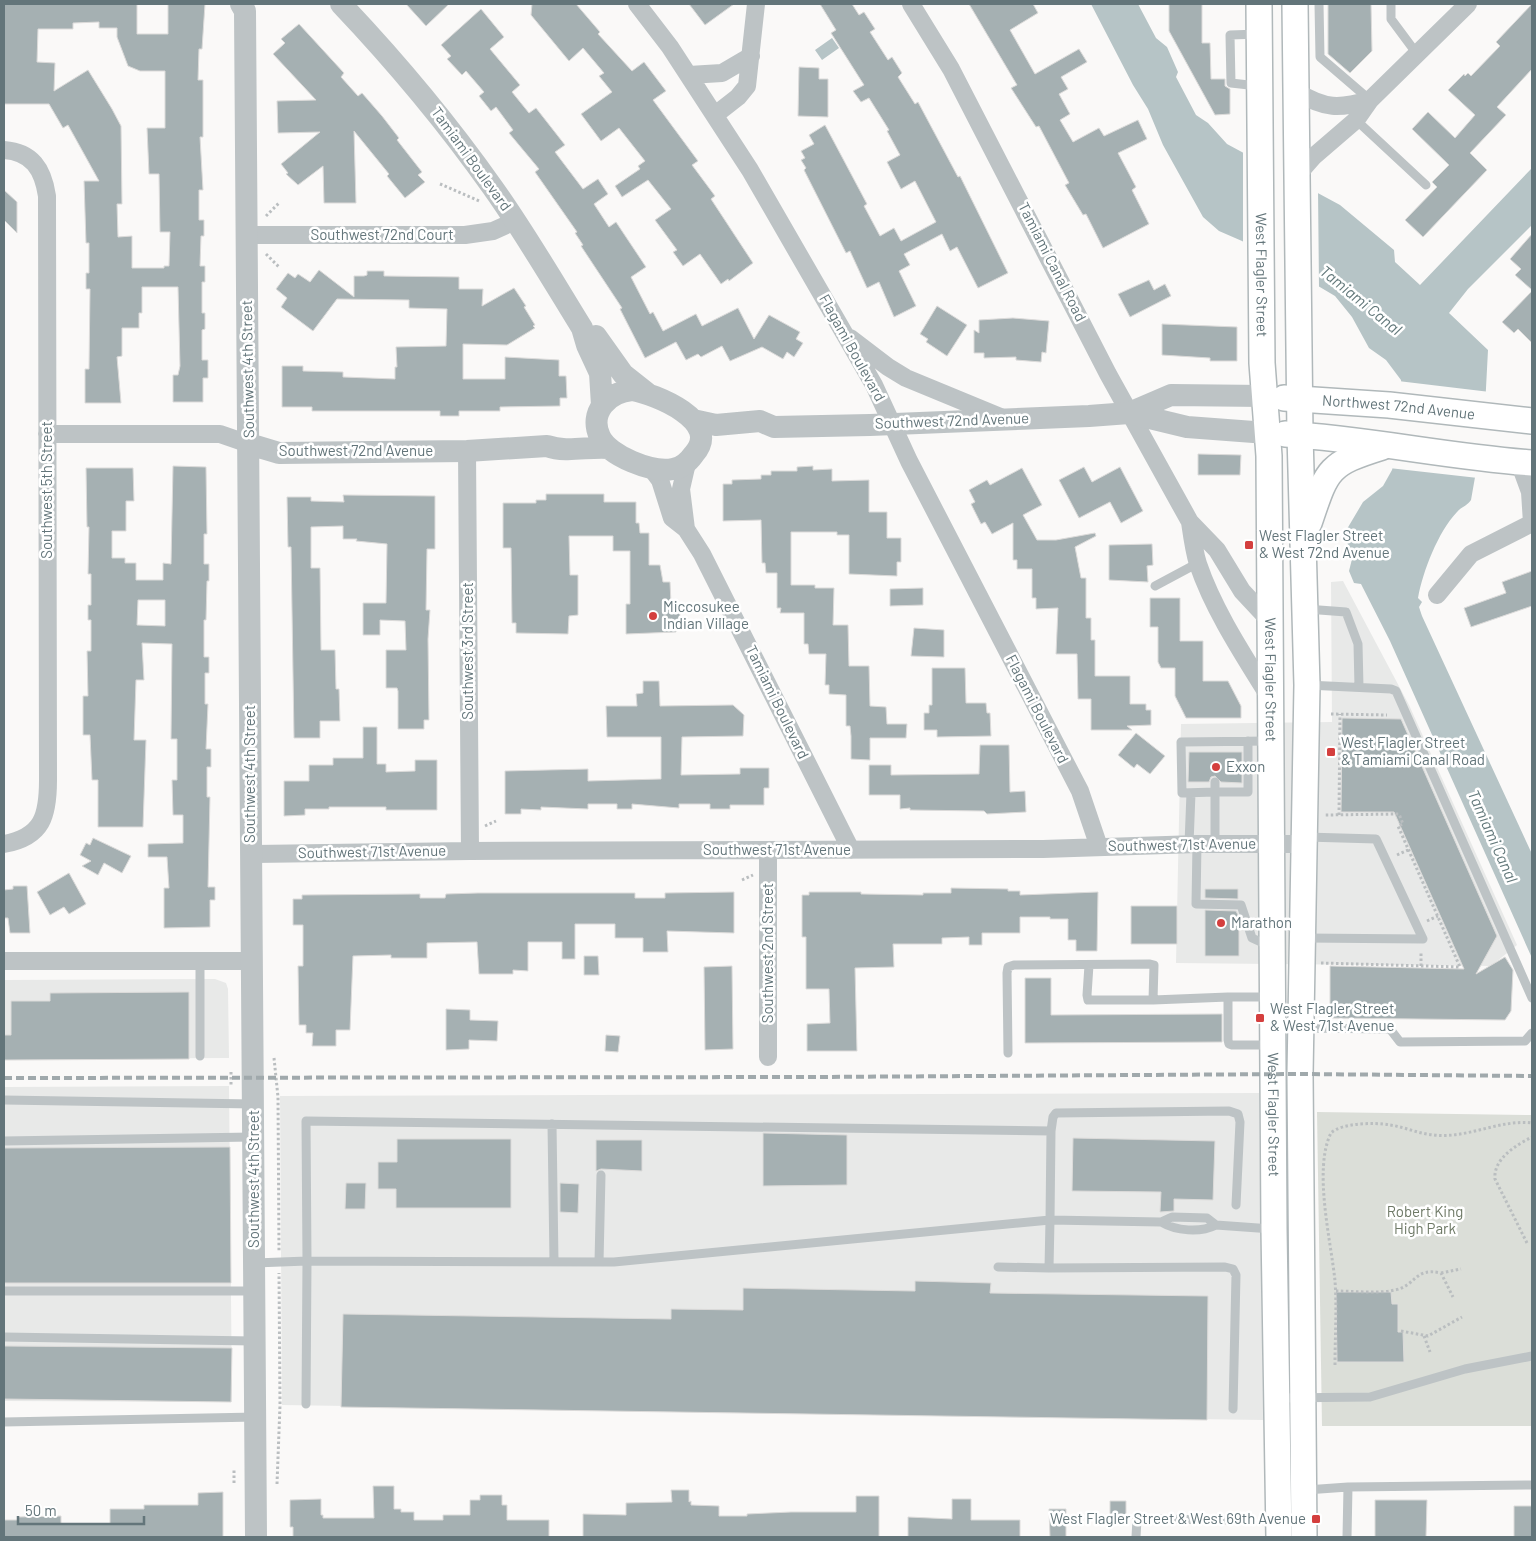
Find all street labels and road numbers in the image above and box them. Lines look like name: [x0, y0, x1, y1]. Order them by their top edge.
street label: Tamiami Boulevard: [428, 103, 516, 214]
street label: Tamiami Canal Road: [1015, 199, 1091, 324]
street label: West Flagler Street: [1253, 213, 1272, 337]
street label: Southwest 72nd Court: [310, 225, 454, 243]
street label: Flagami Boulevard: [816, 291, 890, 404]
street label: Southwest 4th Street: [237, 300, 257, 438]
street label: Northwest 72nd Avenue: [1322, 391, 1476, 423]
street label: Southwest 72nd Avenue: [874, 408, 1029, 432]
street label: Southwest 5th Street: [37, 421, 55, 559]
street label: Southwest 72nd Avenue: [279, 441, 433, 459]
street label: Southwest 3rd Street: [458, 582, 476, 720]
street label: West Flagler Street: [1262, 617, 1281, 742]
street label: Tamiami Boulevard: [743, 642, 813, 761]
street label: Flagami Boulevard: [1003, 651, 1073, 766]
street label: Southwest 4th Street: [240, 705, 258, 843]
street label: Southwest 71st Avenue: [1108, 834, 1256, 854]
street label: Southwest 71st Avenue: [703, 840, 851, 858]
street label: Southwest 71st Avenue: [298, 841, 446, 861]
street label: Southwest 2nd Street: [758, 883, 776, 1023]
street label: West Flagler Street: [1265, 1052, 1284, 1177]
street label: Southwest 4th Street: [244, 1110, 262, 1248]

